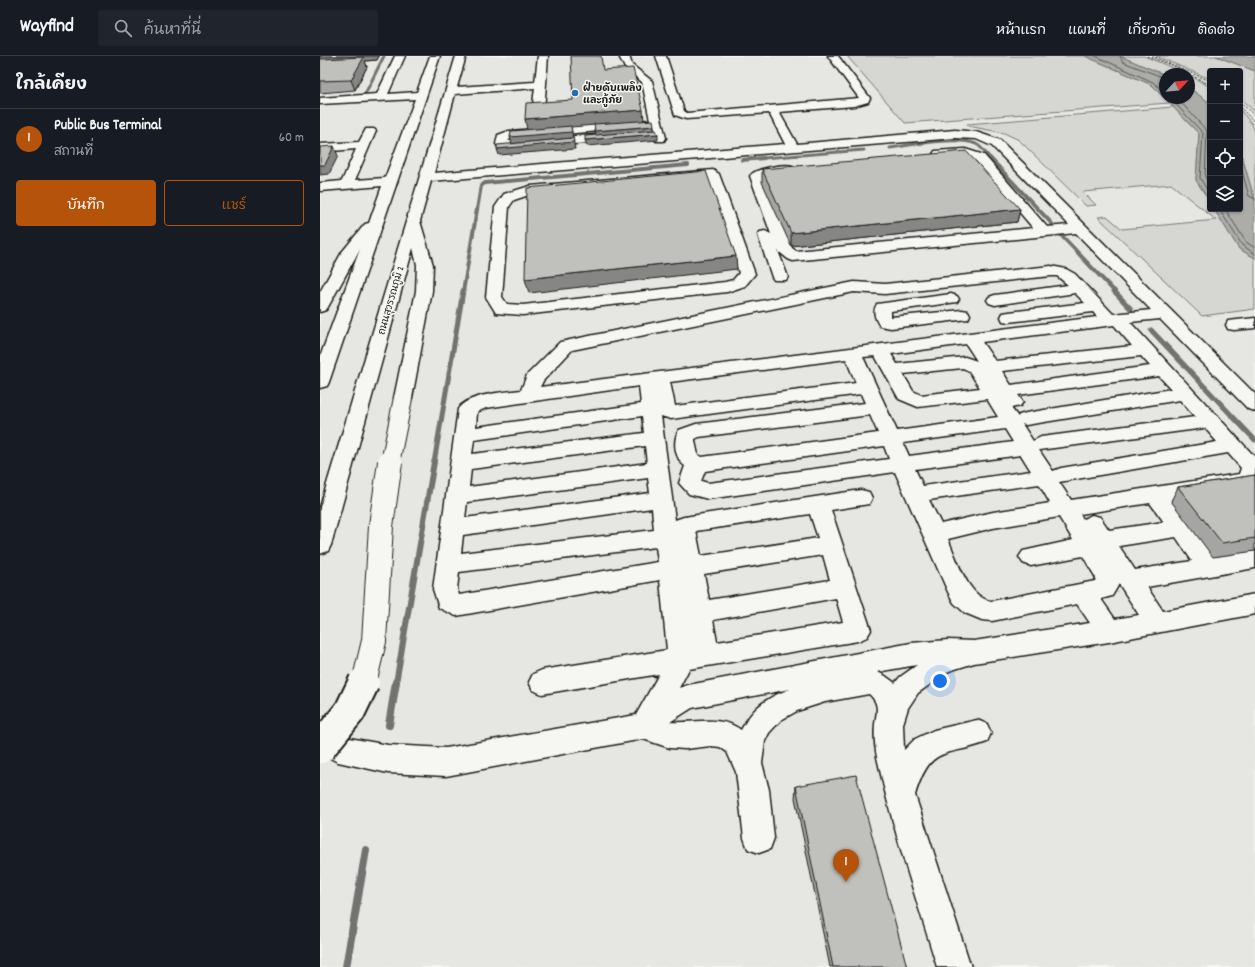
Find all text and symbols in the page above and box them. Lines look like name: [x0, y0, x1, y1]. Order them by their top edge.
search box: [98, 10, 378, 46]
text: Wayfind: [20, 14, 74, 41]
icon: search: [112, 17, 134, 39]
text: ค้นหาที่นี่: [144, 20, 201, 42]
text: หน้าแรก: [996, 21, 1046, 41]
text: แผนที่: [1068, 21, 1106, 41]
text: เกี่ยวกับ: [1128, 21, 1175, 41]
text: ติดต่อ: [1197, 21, 1235, 41]
north arrow: [1159, 68, 1195, 104]
map controls: [1207, 68, 1243, 212]
button: +: [1207, 68, 1243, 104]
text: ใกล้เคียง: [16, 74, 87, 98]
place label: ฝ่ายดับเพลิง และกู้ภัย: [583, 81, 642, 108]
marker: ฝ่ายดับเพลิง และกู้ภัย: [570, 88, 580, 98]
button: −: [1207, 104, 1243, 140]
text: Public Bus Terminal: [54, 115, 162, 137]
text: 1: [28, 129, 30, 148]
text: 60 m: [279, 129, 304, 148]
button: locate: [1207, 140, 1243, 176]
text: สถานที่: [54, 143, 93, 162]
button: layers: [1207, 176, 1243, 212]
button: บันทึก: [16, 180, 156, 226]
button: แชร์: [164, 180, 304, 226]
street label: ถนนสุวรรณภูมิ 2: [374, 264, 408, 337]
your location: [930, 671, 950, 691]
pin: 1: [833, 849, 859, 882]

